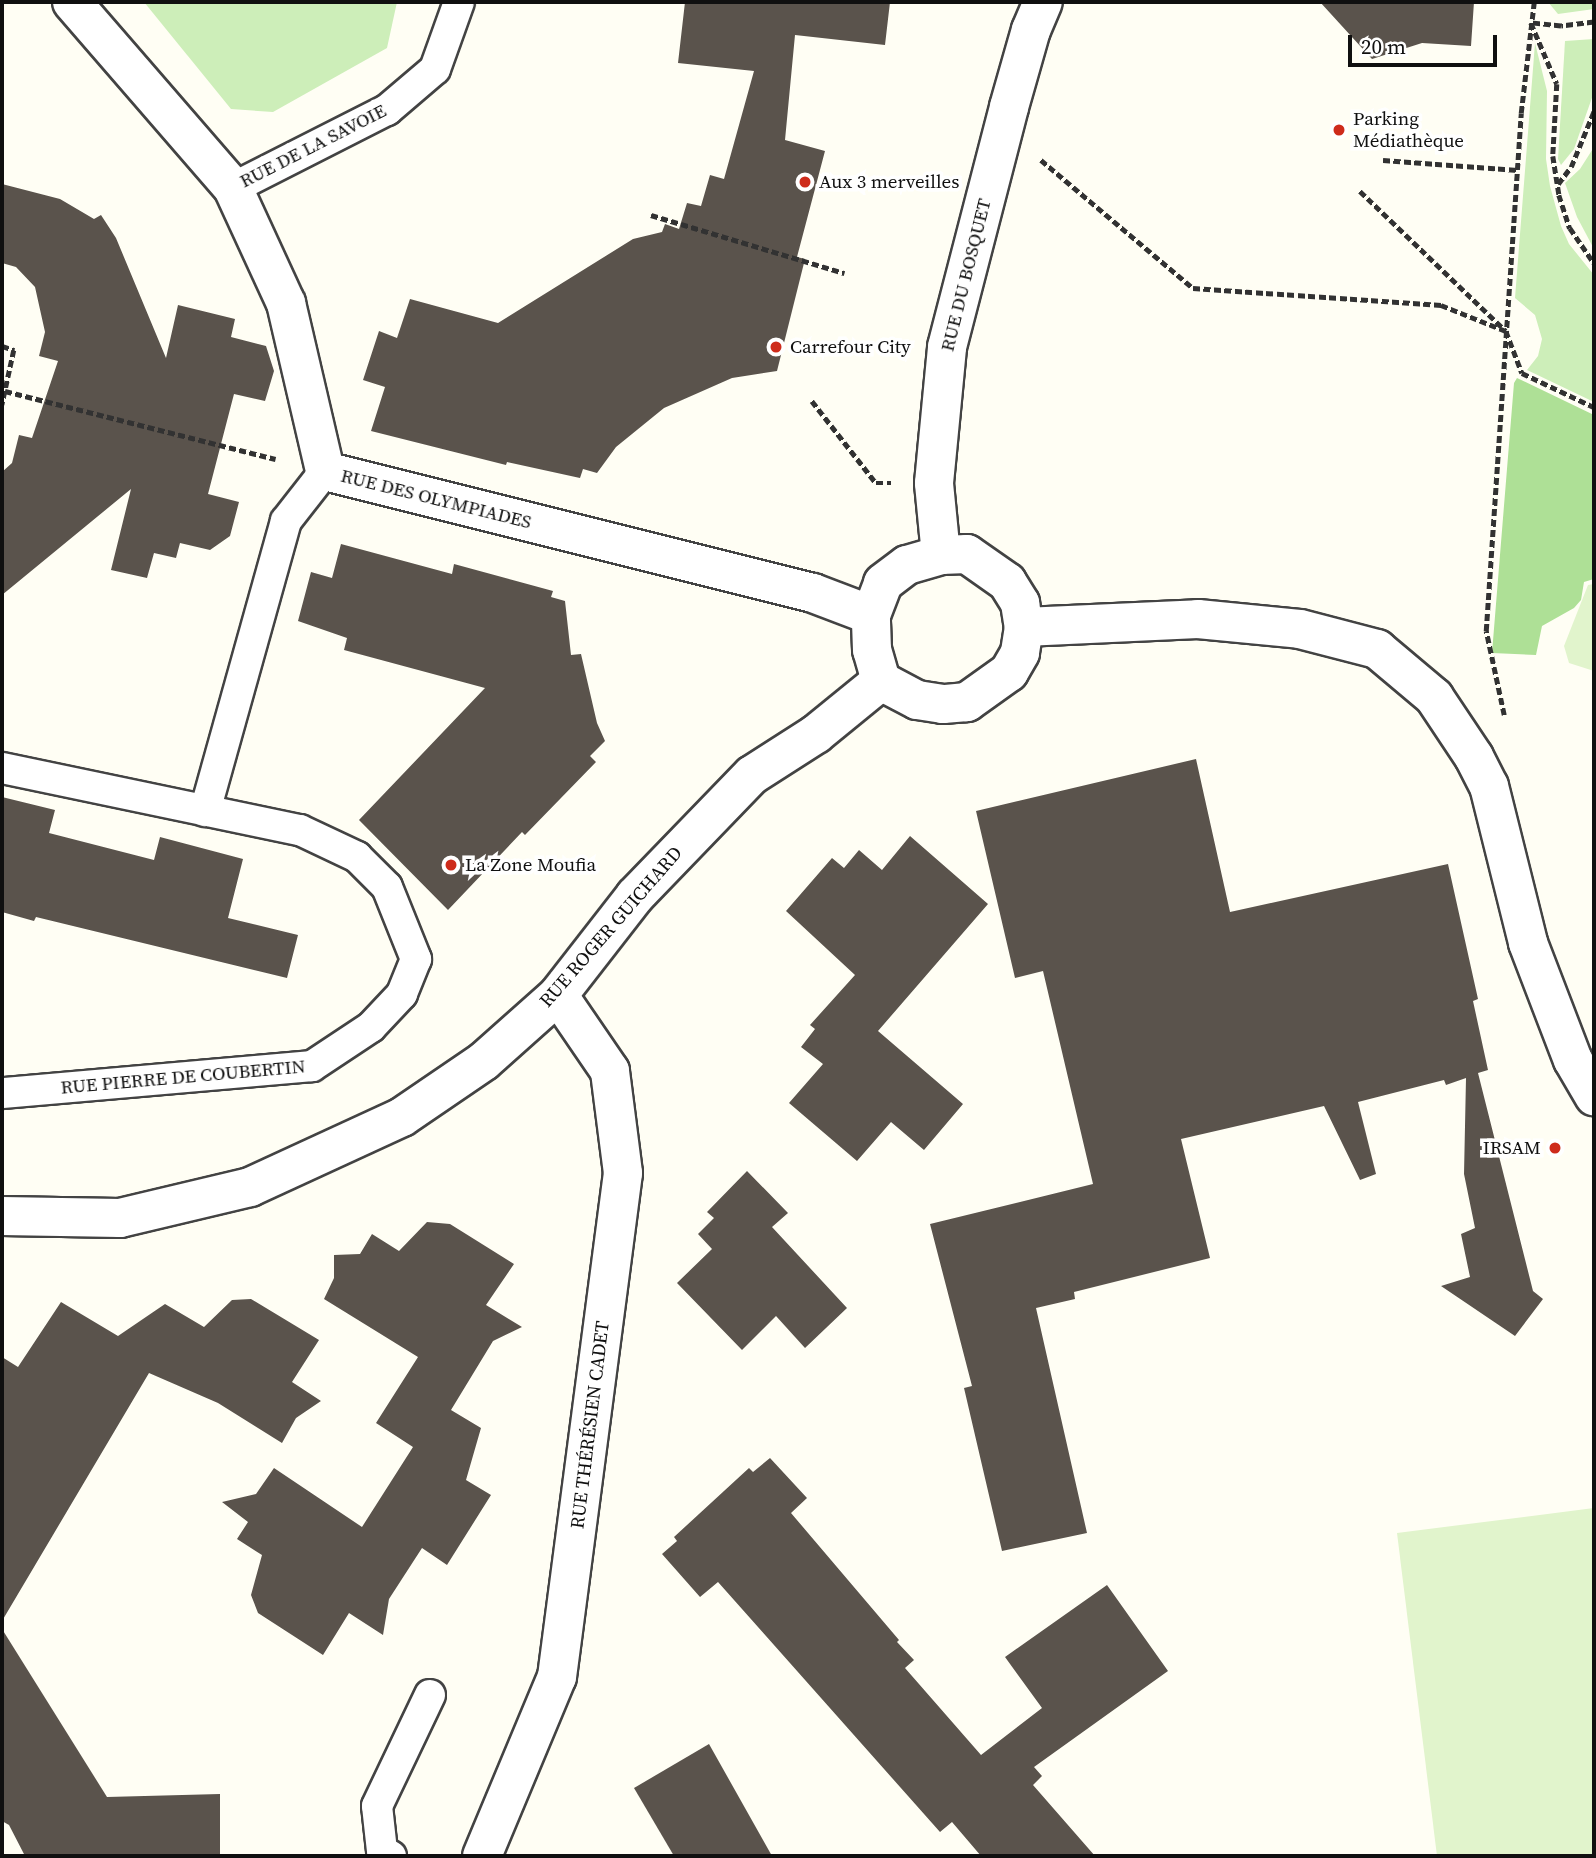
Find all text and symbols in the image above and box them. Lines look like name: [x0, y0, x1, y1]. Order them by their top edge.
scale bar: [1351, 21, 1500, 65]
text: 20 m: [1361, 32, 1406, 61]
street label: RUE DE LA SAVOIE: [236, 99, 390, 193]
place label: Parking Médiathèque: [1353, 108, 1464, 152]
marker: Parking Médiathèque: [1331, 122, 1347, 138]
place label: Aux 3 merveilles: [819, 171, 960, 193]
marker: Aux 3 merveilles: [797, 174, 813, 190]
street label: RUE DU BOSQUET: [936, 196, 996, 354]
place label: Carrefour City: [790, 336, 911, 358]
marker: Carrefour City: [768, 339, 784, 355]
street label: RUE DES OLYMPIADES: [338, 464, 534, 534]
street label: RUE ROGER GUICHARD: [535, 842, 687, 1012]
place label: La Zone Moufia: [465, 854, 596, 876]
marker: La Zone Moufia: [443, 857, 459, 873]
street label: RUE PIERRE DE COUBERTIN: [60, 1055, 306, 1099]
place label: IRSAM: [1483, 1137, 1541, 1159]
marker: IRSAM: [1547, 1140, 1563, 1156]
street label: RUE THÉRÉSIEN CADET: [566, 1320, 614, 1530]

